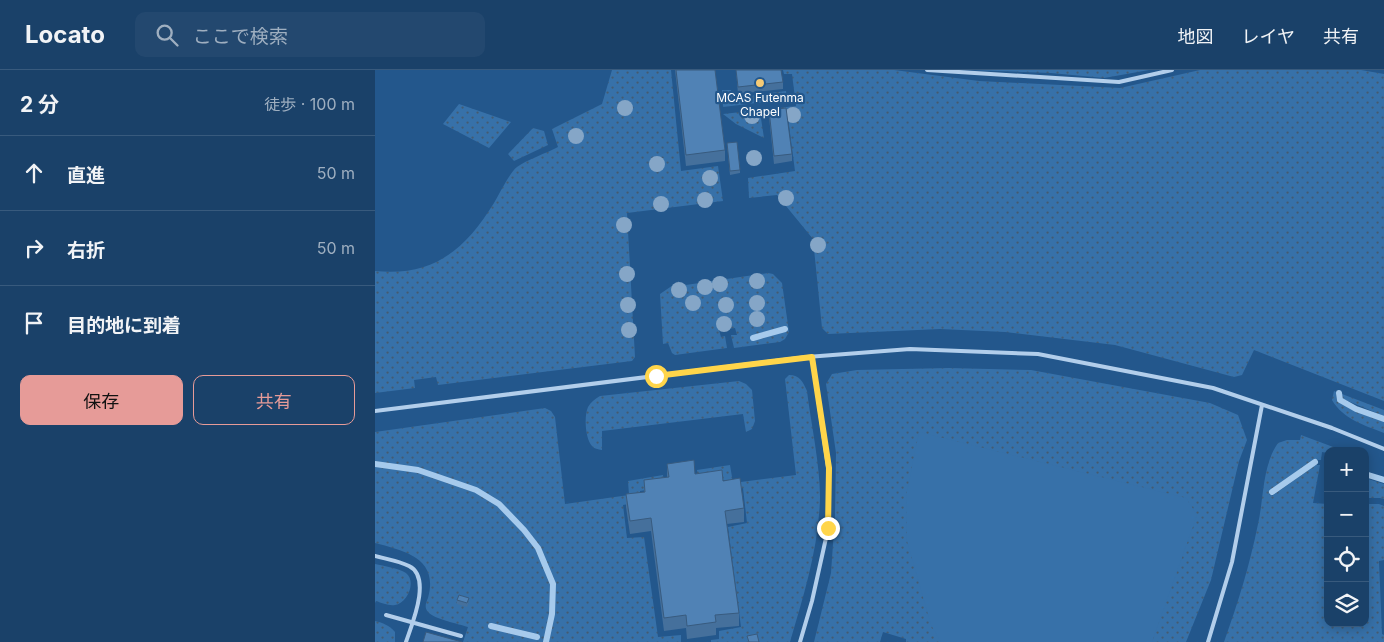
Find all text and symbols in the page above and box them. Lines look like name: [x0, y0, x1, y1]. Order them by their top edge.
search box: [135, 12, 485, 57]
text: Locato: [25, 20, 105, 49]
icon: search: [153, 21, 181, 49]
text: ここで検索: [193, 25, 288, 48]
text: 地図: [1178, 26, 1214, 47]
text: レイヤ: [1242, 26, 1295, 47]
text: 共有: [1323, 26, 1359, 47]
marker: MCAS Futenma Chapel: [754, 77, 766, 89]
place label: MCAS Futenma Chapel: [716, 90, 804, 119]
text: 2 分: [20, 92, 59, 117]
text: 徒歩 · 100 m: [264, 94, 355, 114]
icon: ahead: [20, 159, 48, 187]
text: 50 m: [317, 163, 355, 183]
text: 直進: [67, 164, 105, 187]
icon: right: [20, 234, 48, 262]
text: 50 m: [317, 238, 355, 258]
text: 右折: [67, 239, 105, 262]
icon: arrive: [20, 309, 48, 337]
text: 目的地に到着: [67, 314, 181, 337]
route start: [645, 365, 668, 388]
button: 保存: [20, 375, 183, 425]
button: 共有: [193, 375, 355, 425]
map controls: [1324, 447, 1369, 627]
button: +: [1324, 447, 1369, 492]
button: −: [1324, 492, 1369, 537]
route end: [817, 517, 840, 540]
button: locate: [1324, 537, 1369, 582]
button: layers: [1324, 582, 1369, 627]

